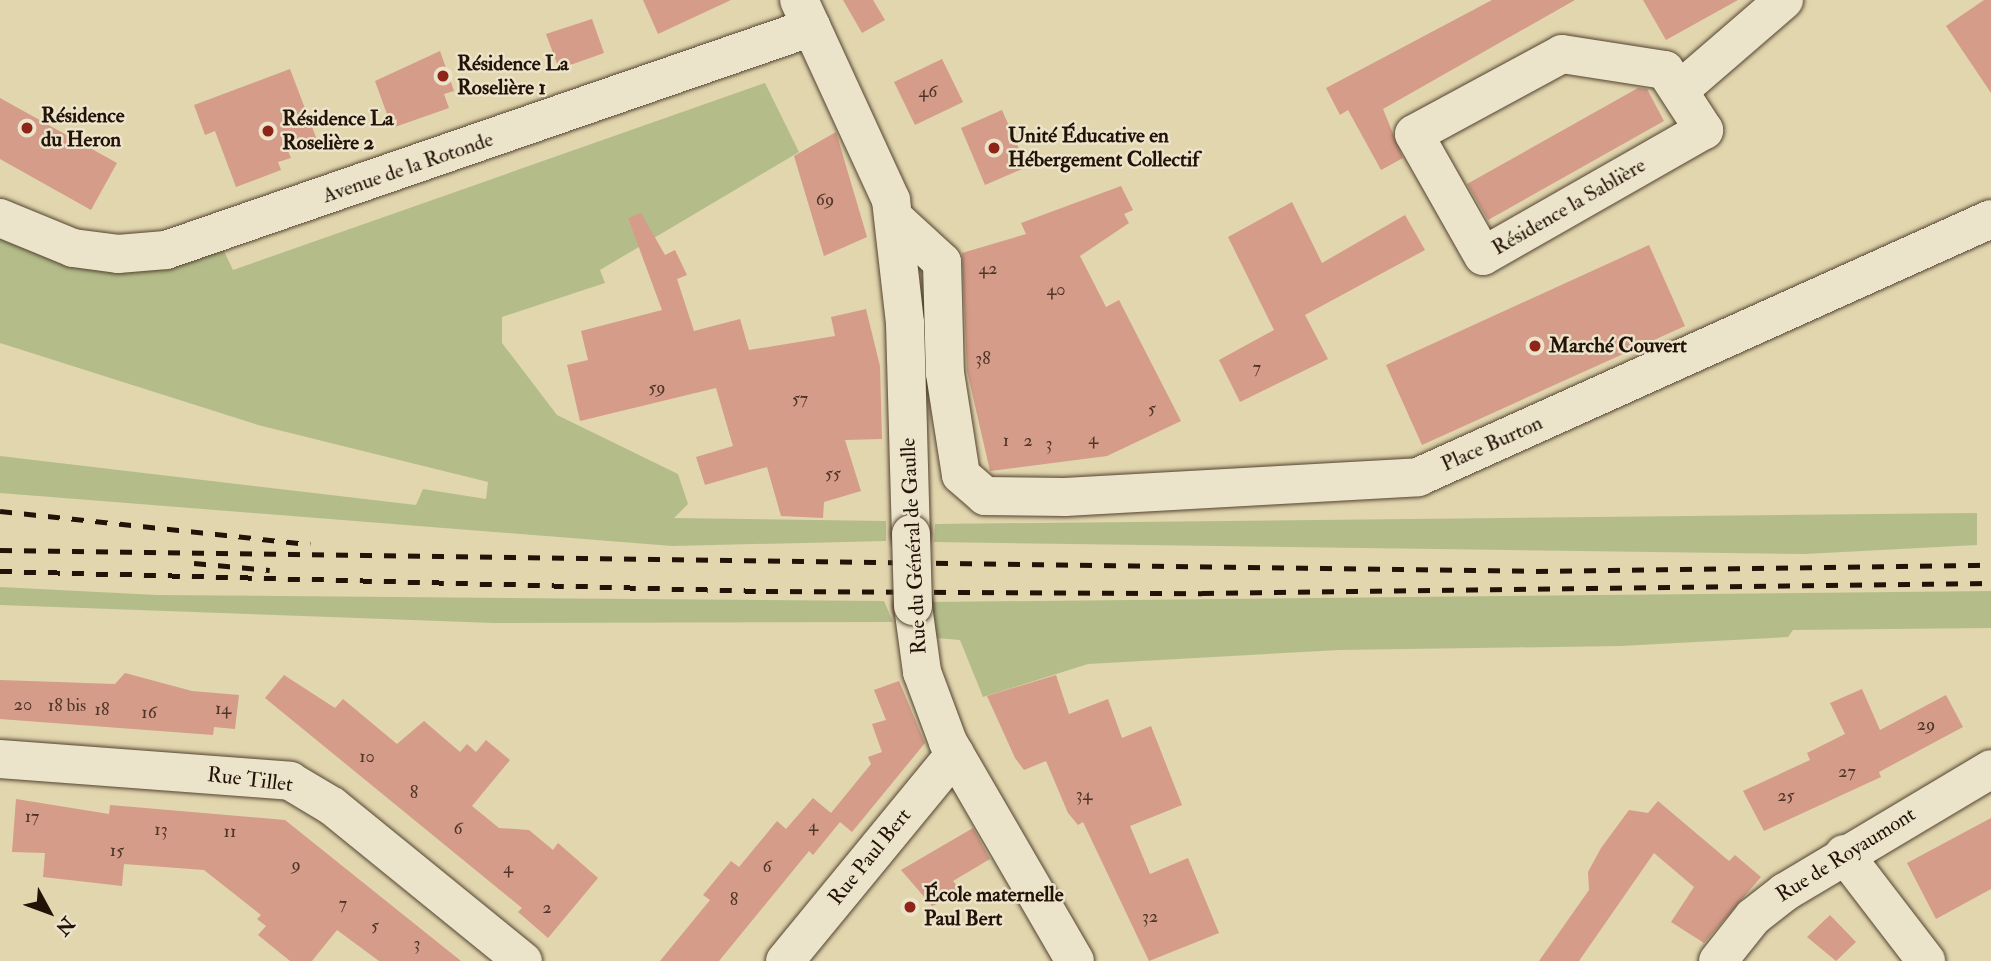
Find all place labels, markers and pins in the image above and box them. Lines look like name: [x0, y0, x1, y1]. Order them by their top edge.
place label: Résidence La Roselière 1: [457, 51, 569, 101]
marker: Résidence La Roselière 1: [435, 68, 451, 84]
place label: Résidence du Heron: [41, 103, 124, 153]
place label: Résidence La Roselière 2: [282, 106, 394, 156]
marker: Résidence du Heron: [19, 120, 35, 136]
marker: Résidence La Roselière 2: [260, 123, 276, 139]
place label: Unité Éducative en Hébergement Collectif: [1008, 123, 1199, 173]
marker: Unité Éducative en Hébergement Collectif: [986, 140, 1002, 156]
place label: Marché Couvert: [1549, 333, 1687, 359]
marker: Marché Couvert: [1527, 338, 1543, 354]
place label: École maternelle Paul Bert: [924, 882, 1063, 932]
marker: École maternelle Paul Bert: [902, 899, 918, 915]

